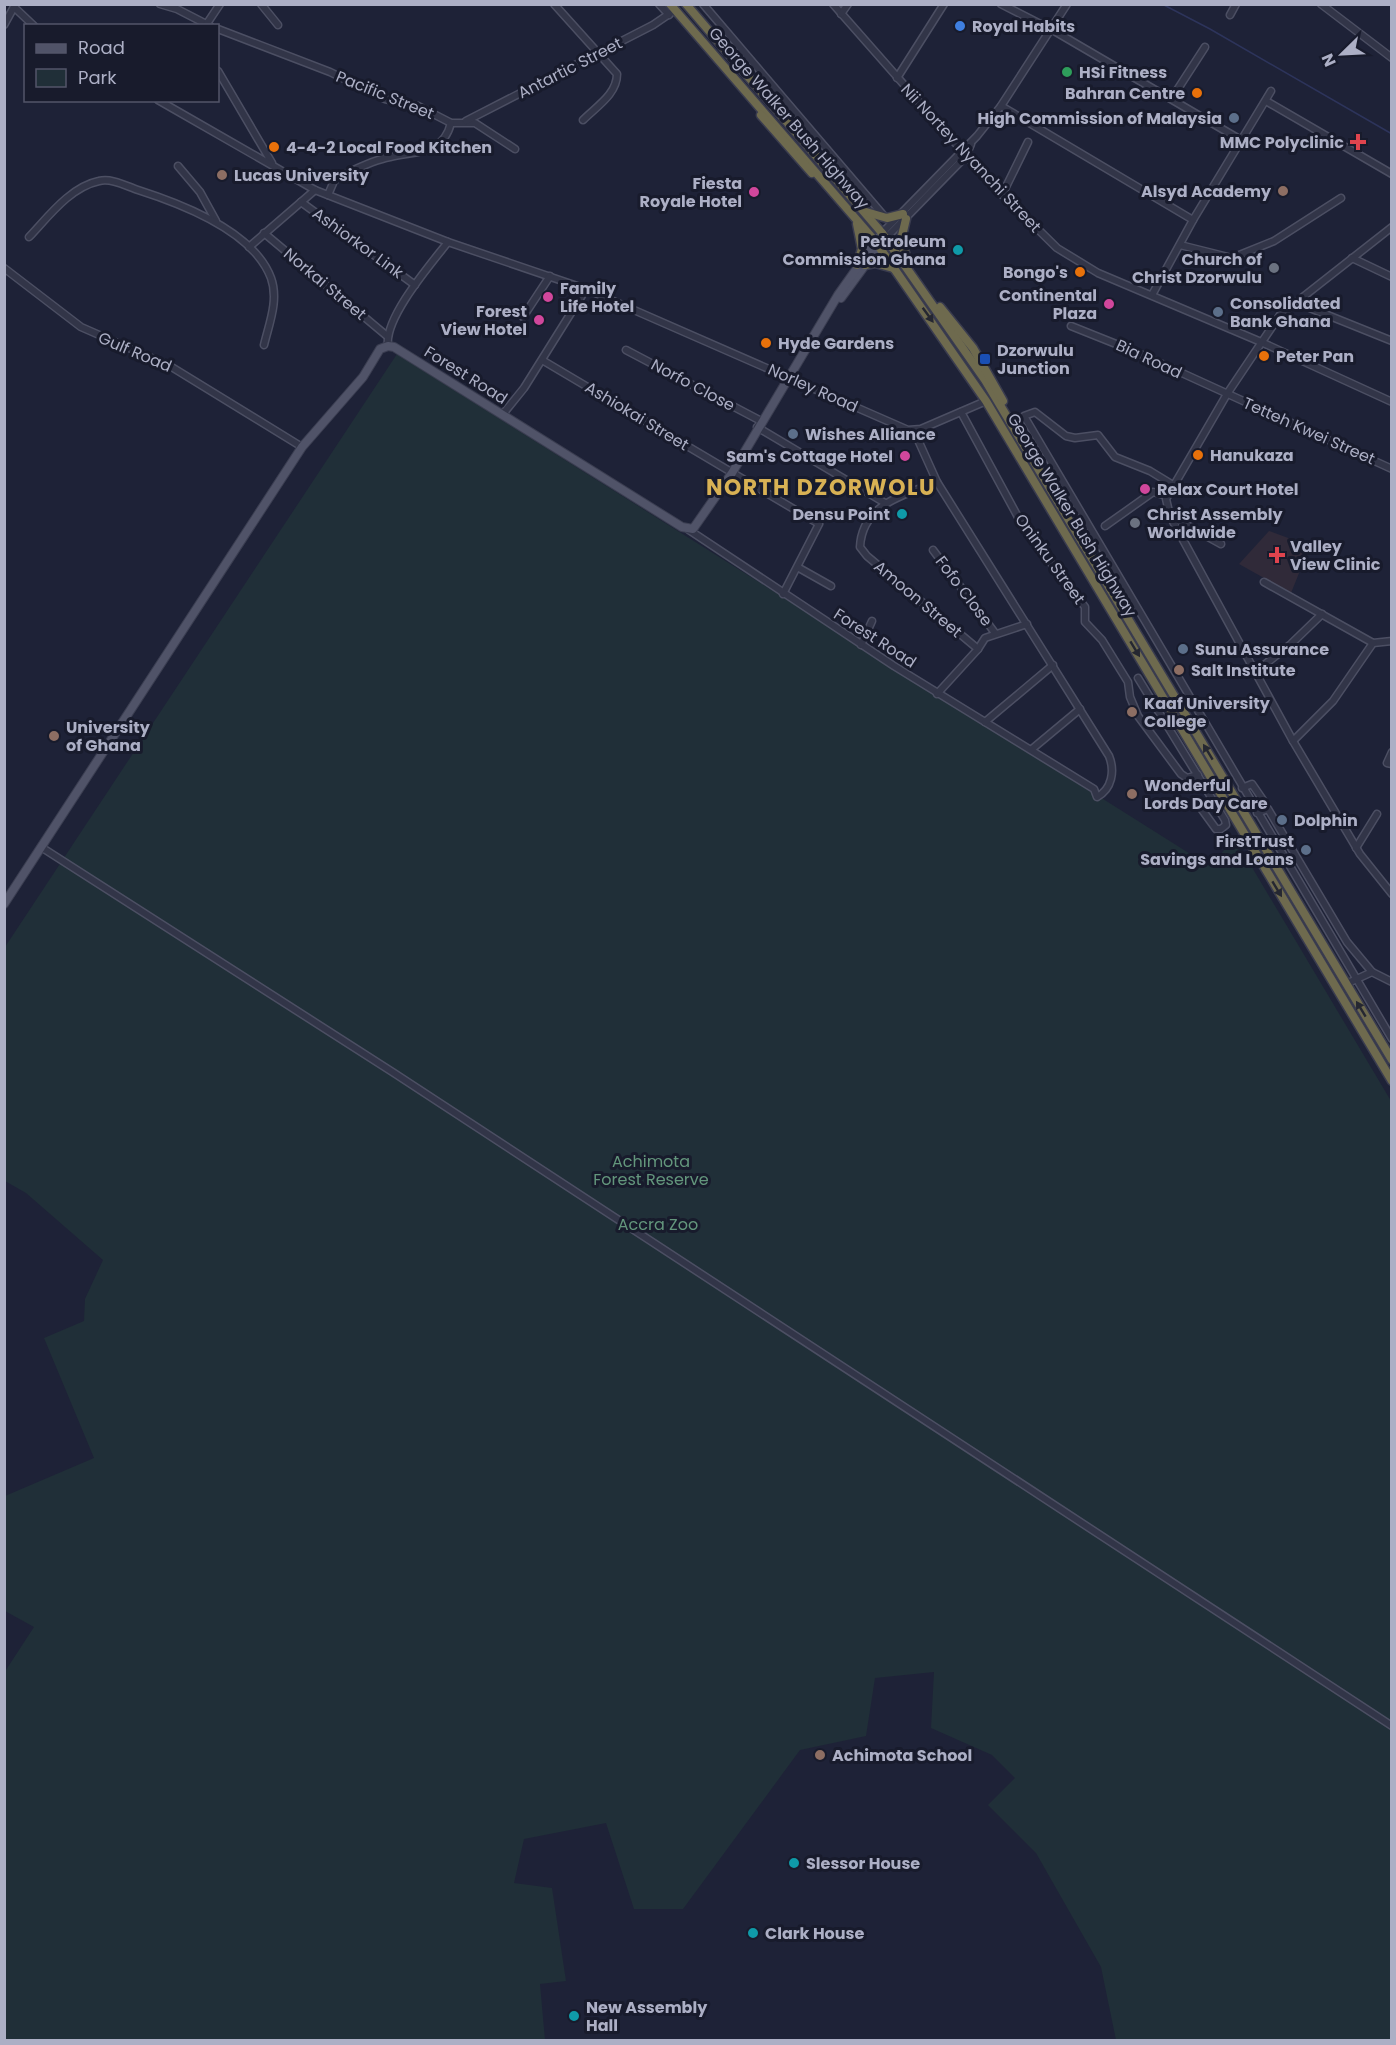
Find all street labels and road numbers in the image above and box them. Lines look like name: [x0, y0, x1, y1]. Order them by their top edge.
street label: George Walker Bush Highway: [703, 22, 875, 214]
street label: Antartic Street: [514, 32, 626, 104]
street label: Pacific Street: [333, 65, 438, 125]
street label: Nii Nortey Nyanchi Street: [896, 78, 1046, 238]
street label: Ashiorkor Link: [308, 202, 409, 284]
street label: Norkai Street: [279, 243, 371, 326]
street label: Gulf Road: [95, 326, 175, 378]
street label: Bia Road: [1112, 334, 1186, 384]
street label: Forest Road: [420, 340, 512, 410]
street label: Norfo Close: [647, 353, 739, 417]
street label: Norley Road: [764, 358, 862, 418]
street label: Ashiokai Street: [581, 376, 693, 456]
street label: Tetteh Kwei Street: [1239, 392, 1379, 471]
street label: George Walker Bush Highway: [1002, 409, 1142, 621]
street label: Oninku Street: [1009, 509, 1091, 609]
street label: Fofo Close: [930, 551, 998, 631]
street label: Amoon Street: [869, 555, 967, 643]
street label: Forest Road: [829, 603, 921, 673]

